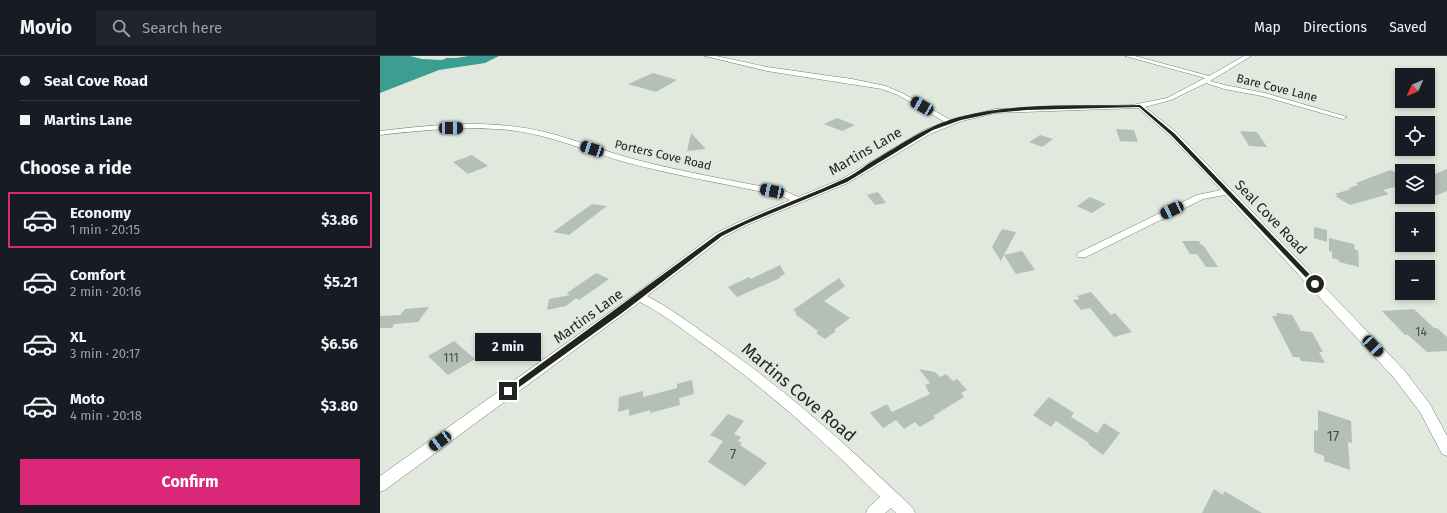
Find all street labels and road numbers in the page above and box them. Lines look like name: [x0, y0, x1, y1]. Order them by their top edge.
street label: Bare Cove Lane: [1235, 71, 1319, 105]
street label: Martins Lane: [826, 124, 905, 179]
street label: Porters Cove Road: [613, 137, 713, 173]
street label: Seal Cove Road: [1231, 177, 1310, 258]
street label: Martins Lane: [550, 286, 626, 347]
street label: Martins Cove Road: [737, 338, 860, 446]

